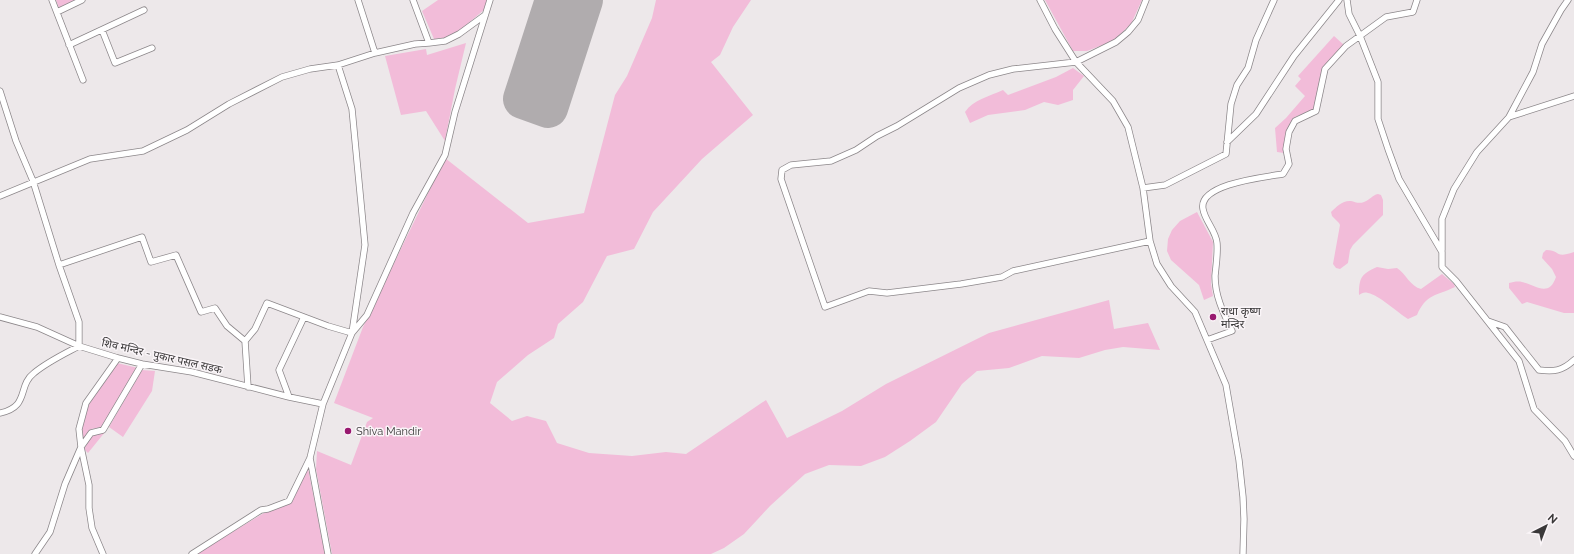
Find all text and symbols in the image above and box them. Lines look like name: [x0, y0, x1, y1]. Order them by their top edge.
place label: राधा कृष्ण मन्दिर: [1221, 305, 1262, 331]
marker: राधा कृष्ण मन्दिर: [1208, 312, 1218, 322]
street label: शिव मन्दिर - पुकार पसल सडक: [100, 336, 224, 377]
place label: Shiva Mandir: [356, 425, 421, 438]
marker: Shiva Mandir: [343, 426, 353, 436]
north arrow: [1526, 506, 1566, 546]
text: N: [1545, 511, 1560, 527]

